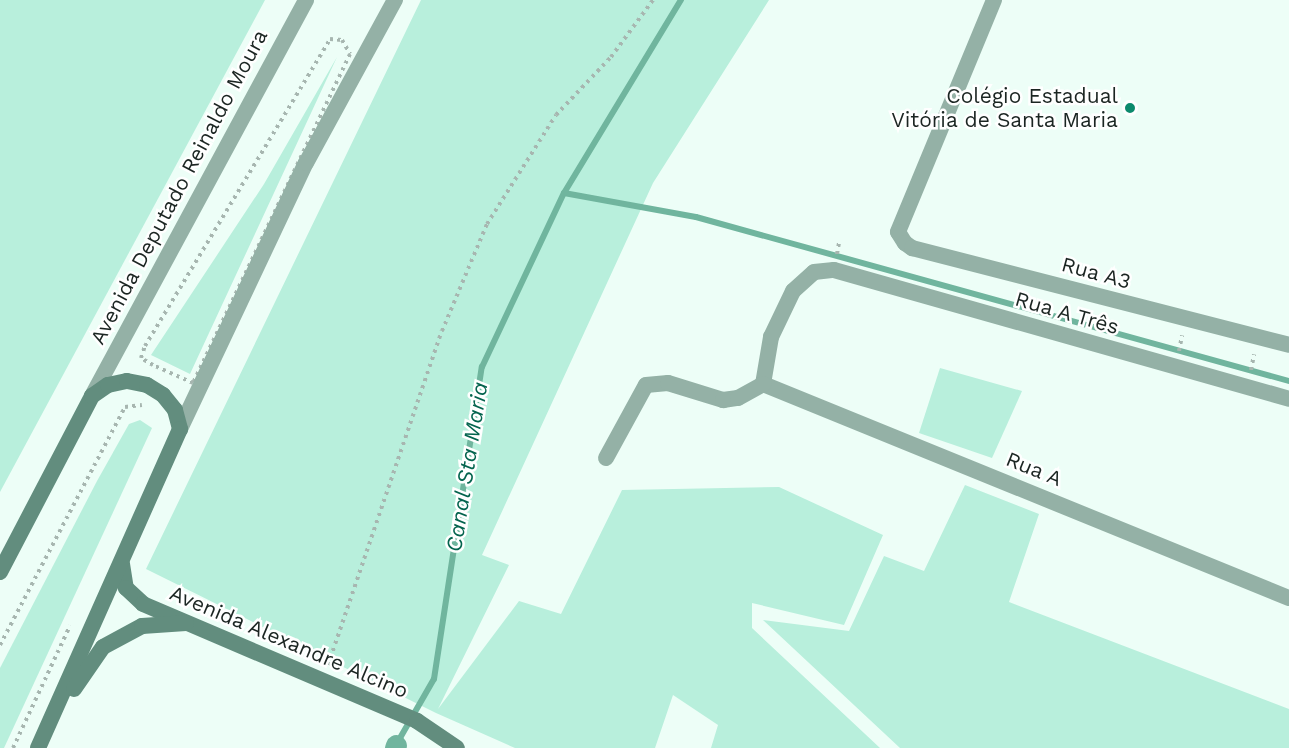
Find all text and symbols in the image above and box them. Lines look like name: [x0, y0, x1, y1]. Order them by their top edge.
street label: Avenida Deputado Reinaldo Moura: [85, 25, 273, 349]
place label: Colégio Estadual Vitória de Santa Maria: [890, 83, 1118, 133]
marker: Colégio Estadual Vitória de Santa Maria: [1123, 101, 1137, 115]
street label: Rua A3: [1058, 252, 1134, 294]
street label: Rua A Três: [1011, 286, 1123, 340]
water label: Canal Sta Maria: [440, 380, 494, 554]
street label: Rua A: [1002, 446, 1066, 492]
street label: Avenida Alexandre Alcino: [165, 580, 413, 704]

